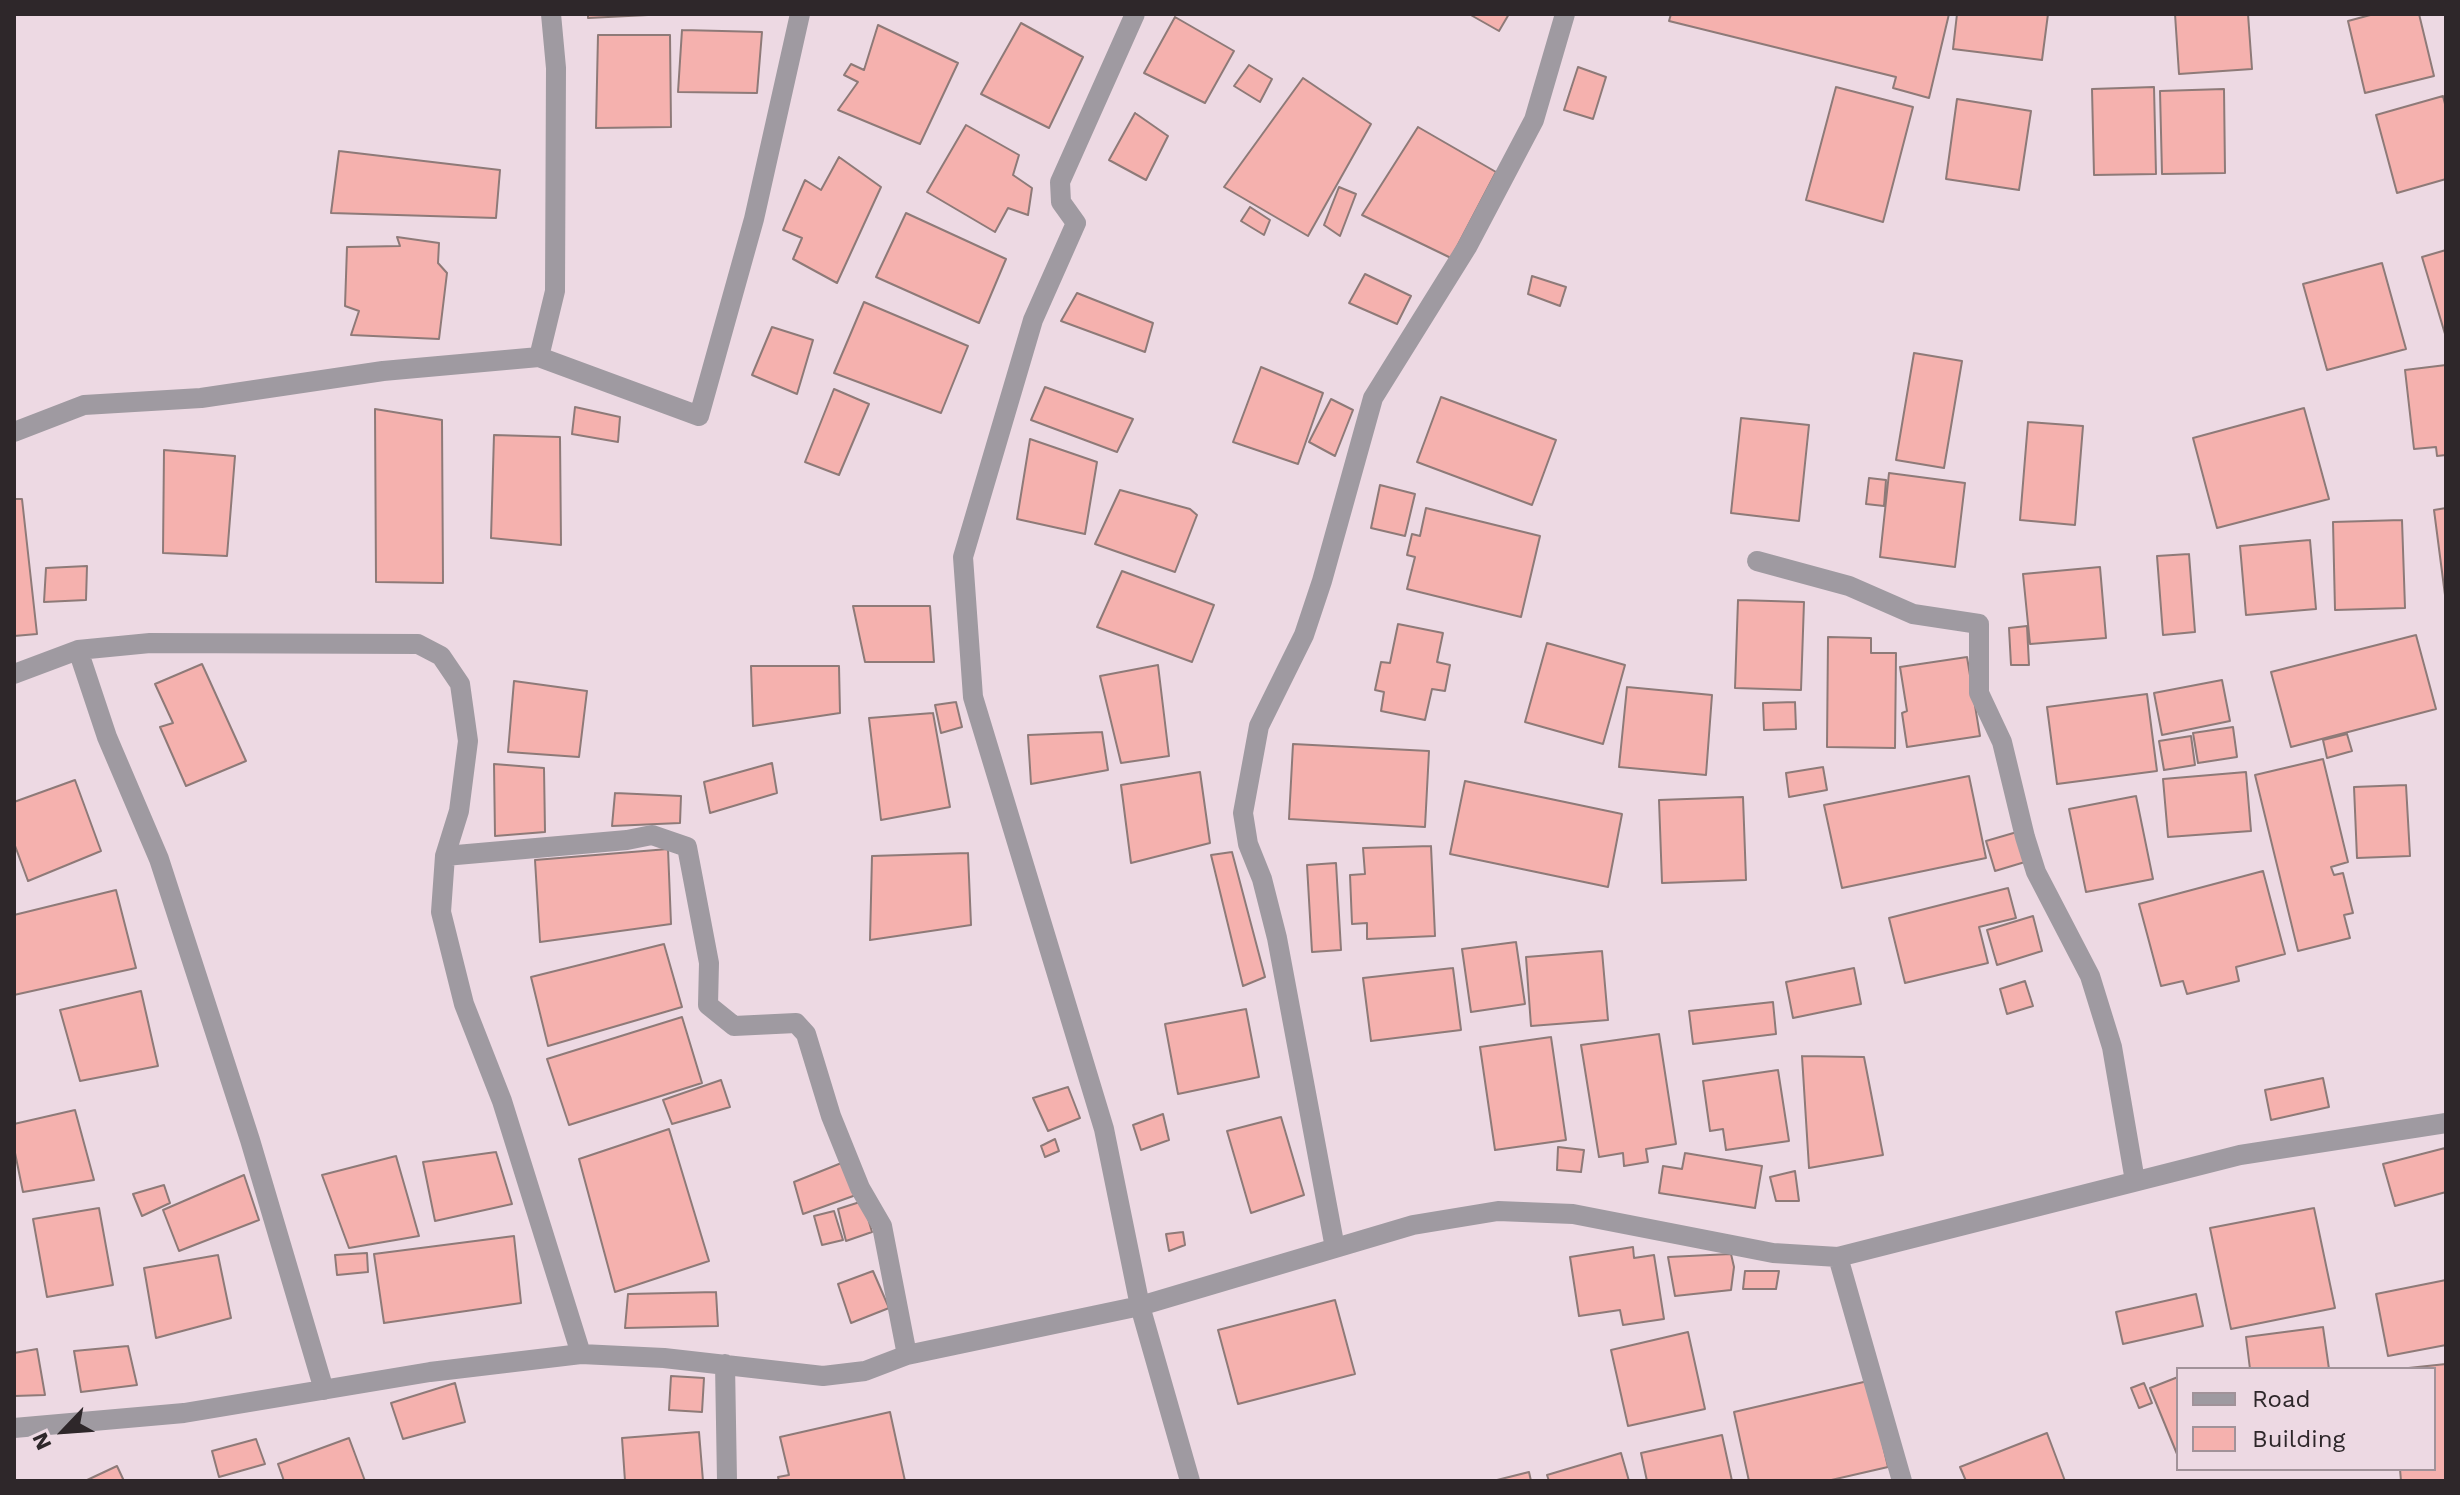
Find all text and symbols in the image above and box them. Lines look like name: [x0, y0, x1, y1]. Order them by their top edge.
legend: [2176, 1367, 2436, 1471]
text: Road: [2252, 1385, 2311, 1413]
north arrow: [24, 1391, 104, 1471]
text: Building: [2252, 1425, 2345, 1453]
text: N: [27, 1429, 57, 1454]

